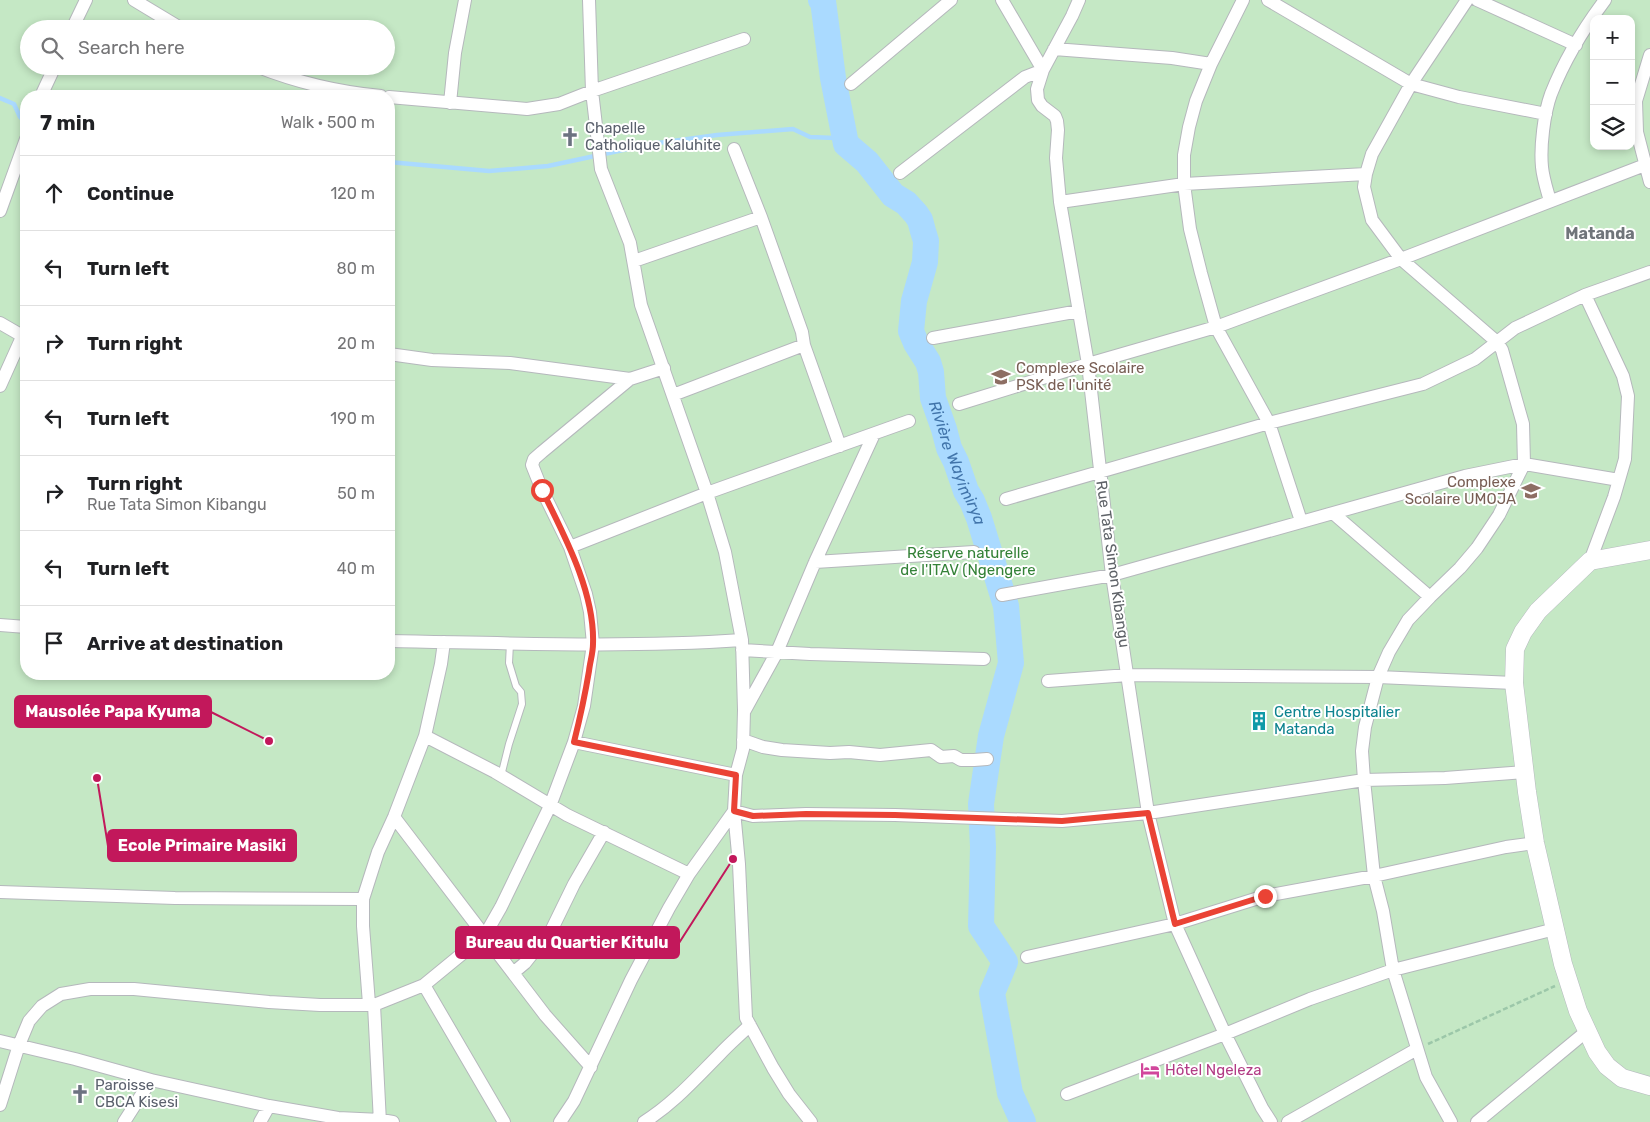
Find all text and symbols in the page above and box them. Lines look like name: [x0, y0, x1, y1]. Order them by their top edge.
map controls: [1590, 15, 1635, 150]
button: +: [1590, 15, 1635, 60]
search box: [20, 20, 395, 75]
icon: search: [38, 34, 66, 62]
text: Search here: [78, 36, 185, 59]
button: −: [1590, 60, 1635, 105]
button: layers: [1590, 105, 1635, 150]
text: 7 min: [40, 110, 95, 135]
text: Walk · 500 m: [281, 113, 375, 132]
place label: Chapelle Catholique Kaluhite: [585, 119, 721, 154]
church icon: Chapelle Catholique Kaluhite: [559, 126, 581, 148]
icon: ahead: [40, 179, 68, 207]
text: Continue: [87, 182, 174, 205]
text: 120 m: [330, 184, 375, 203]
district label: Matanda: [1565, 224, 1635, 243]
icon: left: [40, 254, 68, 282]
text: Turn left: [87, 257, 169, 280]
text: 80 m: [337, 259, 375, 278]
icon: right: [40, 329, 68, 357]
text: Turn right: [87, 332, 182, 355]
text: 20 m: [337, 334, 375, 353]
place label: Complexe Scolaire PSK de l'unité: [1016, 359, 1144, 394]
school or university icon: Complexe Scolaire PSK de l'unité: [990, 366, 1012, 388]
water label: Rivière Wayimirya: [925, 398, 990, 527]
icon: left: [40, 404, 68, 432]
text: Turn left: [87, 407, 169, 430]
text: 190 m: [330, 409, 375, 428]
text: Turn right: [87, 472, 182, 495]
place label: Complexe Scolaire UMOJA: [1405, 473, 1516, 508]
icon: right: [40, 479, 68, 507]
route start: [531, 479, 554, 502]
street label: Rue Tata Simon Kibangu: [1092, 479, 1134, 649]
school or university icon: Complexe Scolaire UMOJA: [1520, 480, 1542, 502]
text: 50 m: [337, 484, 375, 503]
text: Rue Tata Simon Kibangu: [87, 495, 267, 514]
park label: Réserve naturelle de l'ITAV (Ngengere: [900, 544, 1036, 579]
icon: left: [40, 554, 68, 582]
text: Turn left: [87, 557, 169, 580]
text: 40 m: [337, 559, 375, 578]
icon: arrive: [40, 629, 68, 657]
text: Arrive at destination: [87, 632, 283, 655]
callout: Mausolée Papa Kyuma: [15, 696, 211, 727]
text: Mausolée Papa Kyuma: [25, 702, 201, 721]
place label: Centre Hospitalier Matanda: [1274, 703, 1400, 738]
building icon: Centre Hospitalier Matanda: [1248, 710, 1270, 732]
callout: Ecole Primaire Masiki: [108, 830, 296, 861]
text: Ecole Primaire Masiki: [118, 836, 286, 855]
route end: [1254, 885, 1277, 908]
callout: Bureau du Quartier Kitulu: [456, 927, 679, 958]
text: Bureau du Quartier Kitulu: [465, 933, 669, 952]
hotel icon: Hôtel Ngeleza: [1139, 1059, 1161, 1081]
place label: Hôtel Ngeleza: [1165, 1061, 1262, 1079]
place label: Paroisse CBCA Kisesi: [95, 1076, 178, 1111]
church icon: Paroisse CBCA Kisesi: [69, 1083, 91, 1105]

